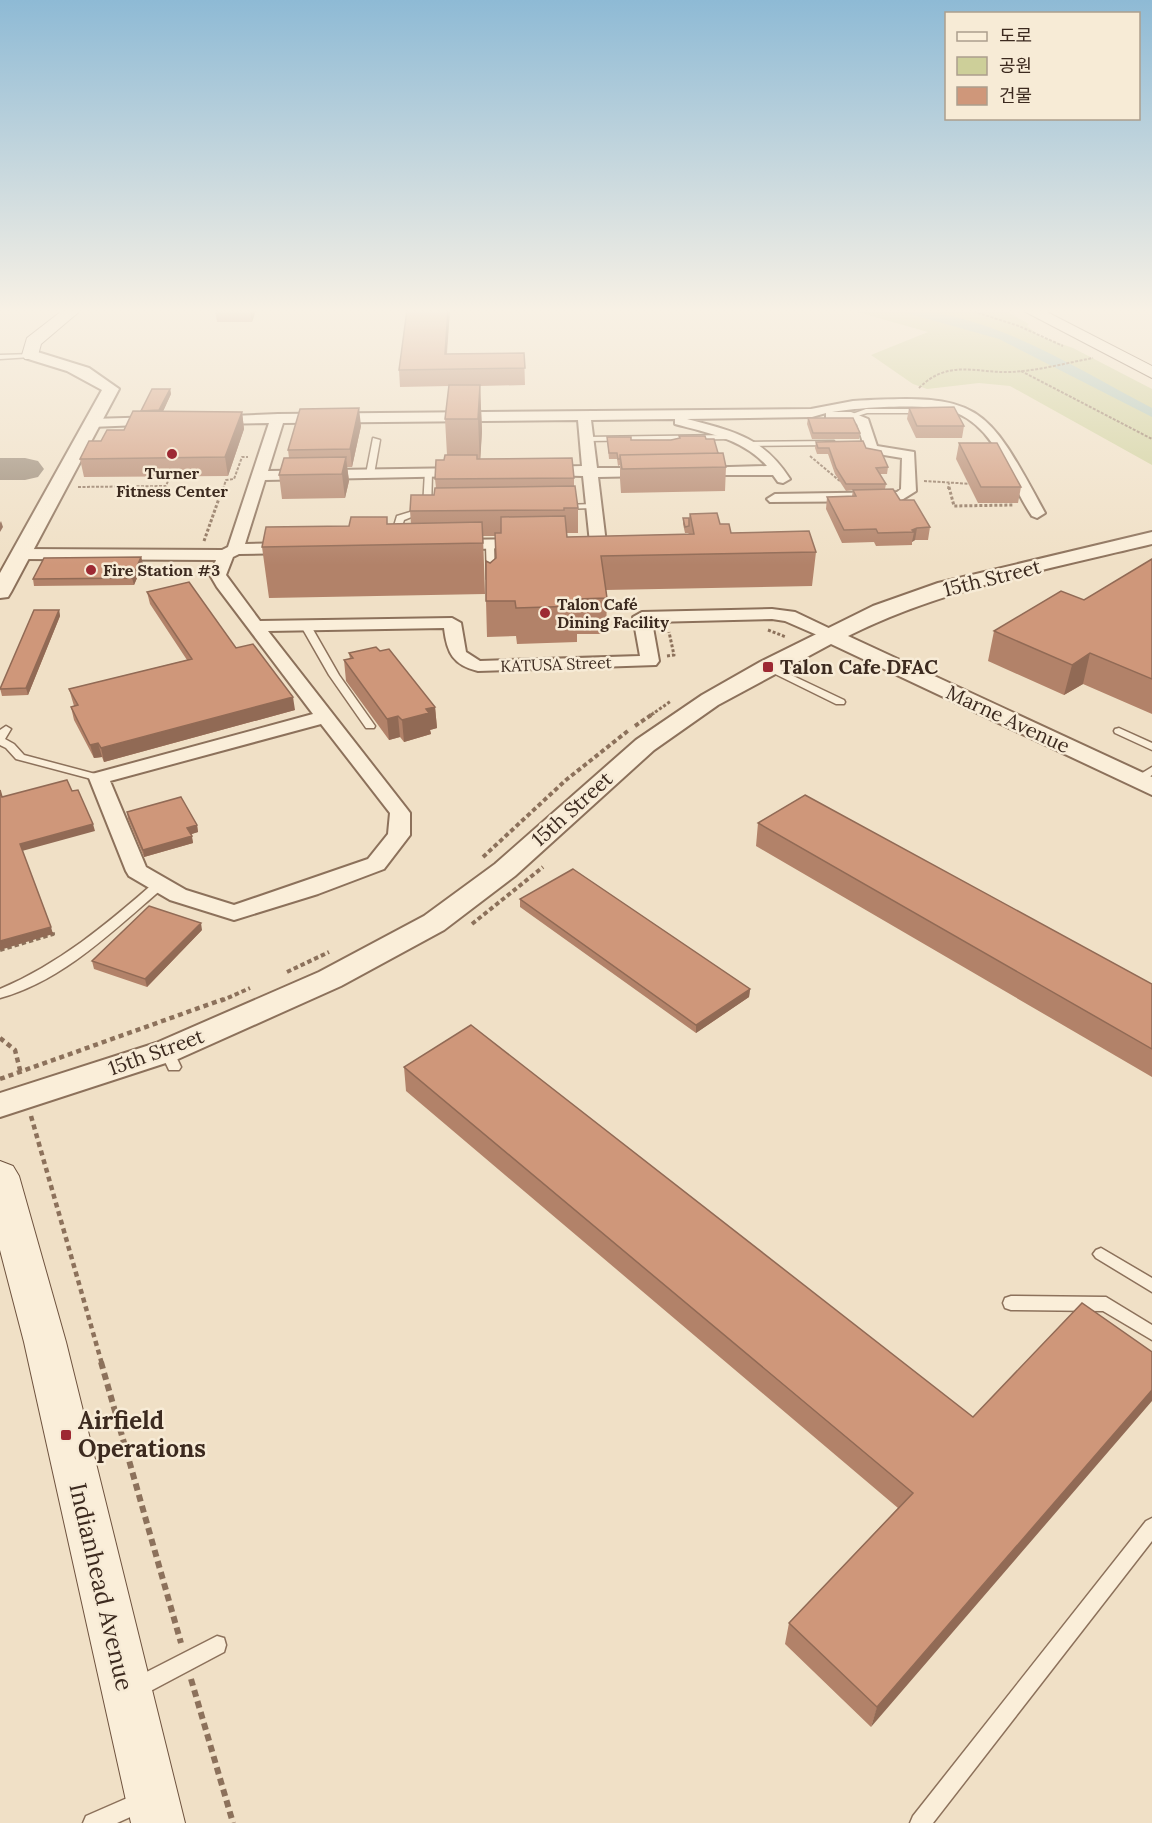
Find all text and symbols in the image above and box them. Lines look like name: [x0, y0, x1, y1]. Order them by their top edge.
legend: [945, 12, 1140, 120]
text: 도로: [999, 24, 1032, 47]
text: 공원: [999, 54, 1032, 77]
text: 건물: [999, 84, 1032, 107]
marker: Turner Fitness Center: [165, 447, 179, 461]
place label: Turner Fitness Center: [116, 463, 228, 501]
street label: 15th Street: [940, 553, 1044, 602]
place label: Fire Station #3: [103, 560, 220, 580]
marker: Fire Station #3: [84, 563, 98, 577]
place label: Talon Café Dining Facility: [557, 594, 669, 632]
marker: Talon Café Dining Facility: [538, 606, 552, 620]
street label: KATUSA Street: [500, 652, 613, 676]
place label: Talon Cafe DFAC: [780, 654, 938, 679]
marker: Talon Cafe DFAC: [761, 660, 775, 674]
street label: Marne Avenue: [942, 679, 1074, 758]
street label: 15th Street: [526, 766, 617, 851]
street label: 15th Street: [105, 1023, 207, 1080]
place label: Airfield Operations: [78, 1405, 206, 1464]
marker: Airfield Operations: [59, 1428, 73, 1442]
street label: Indianhead Avenue: [63, 1480, 140, 1694]

